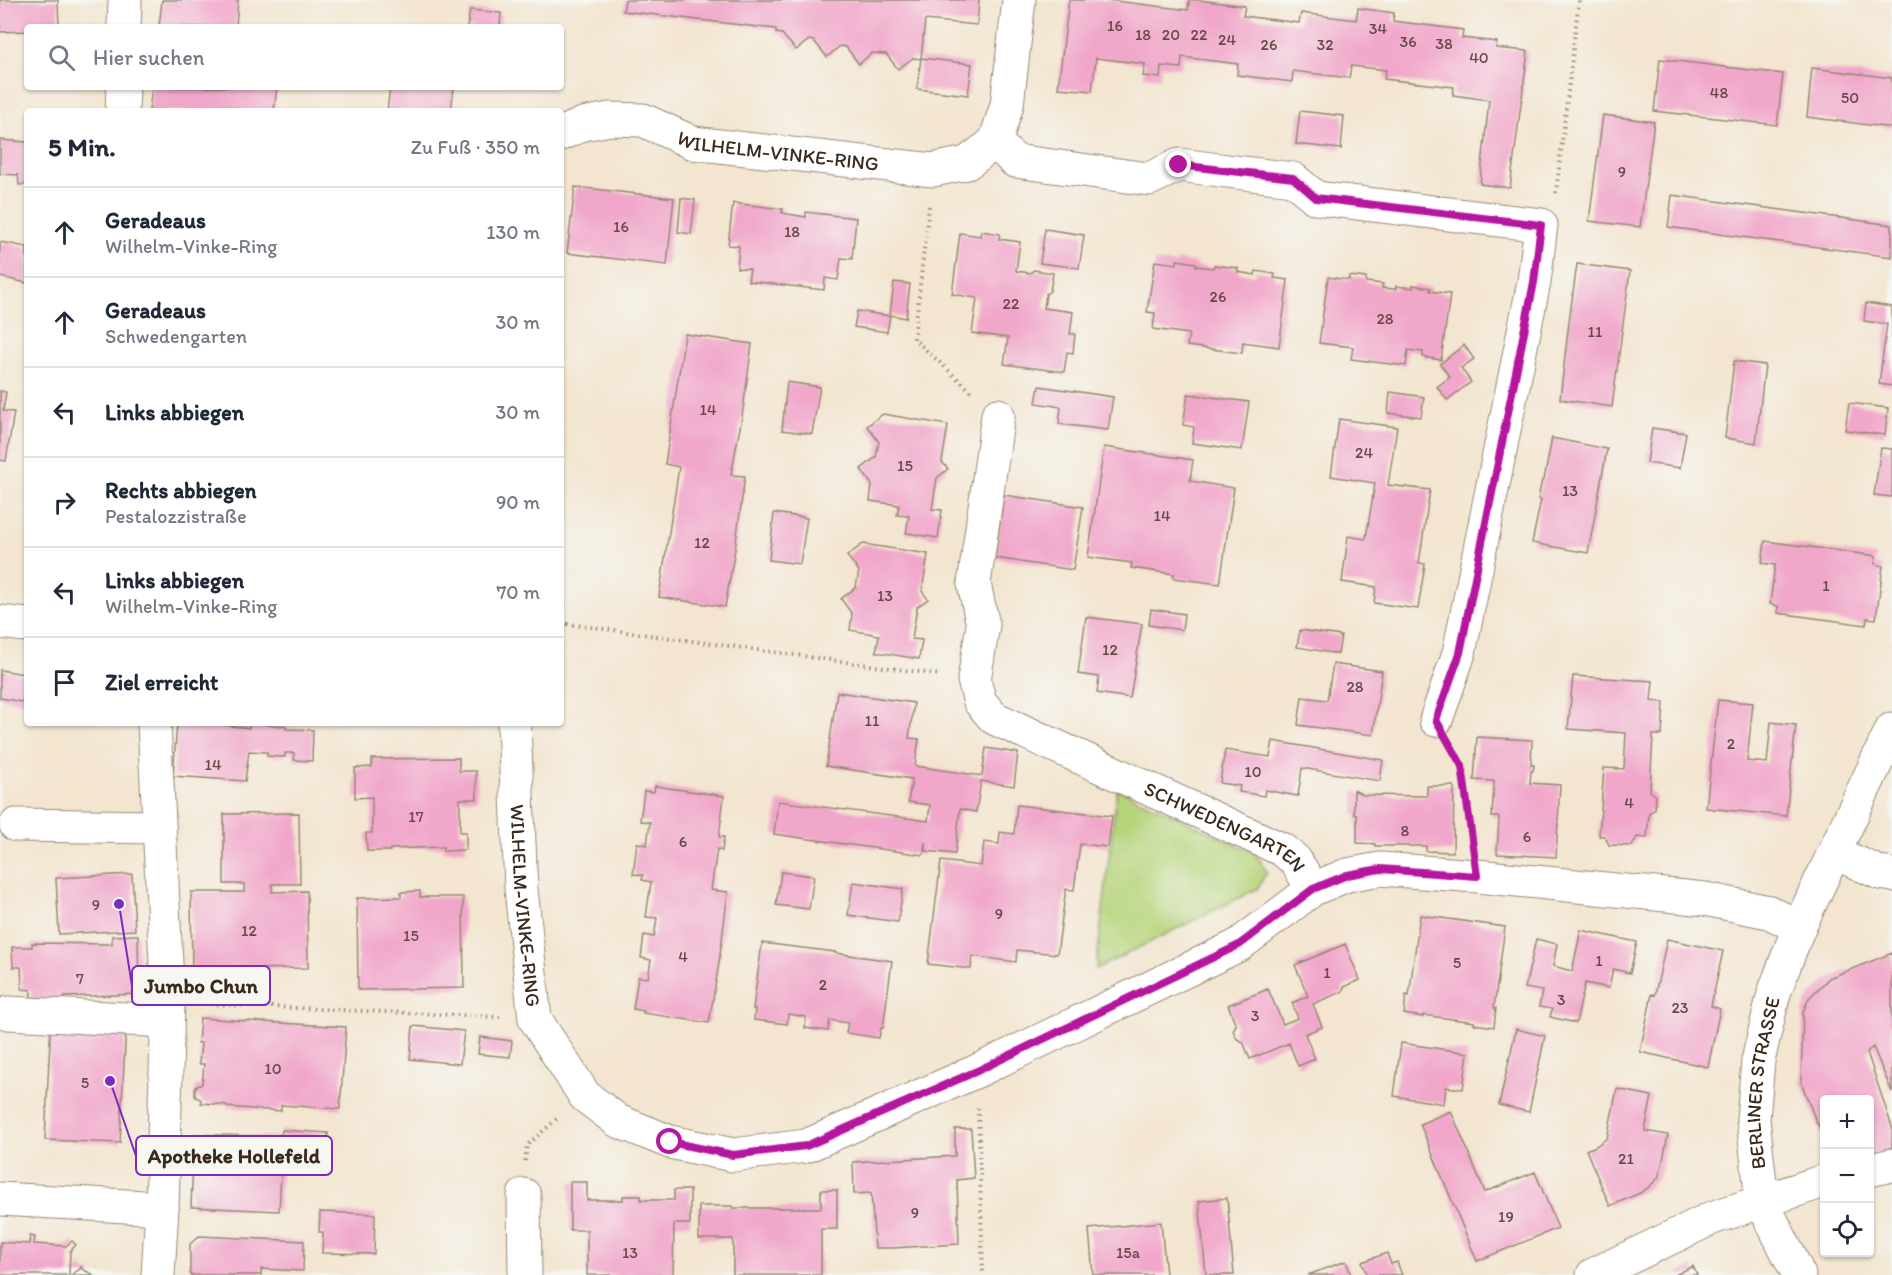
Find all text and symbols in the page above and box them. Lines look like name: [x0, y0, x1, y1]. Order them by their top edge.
house number: 16: [1107, 16, 1123, 35]
house number: 34: [1369, 19, 1388, 38]
search box: [24, 24, 564, 90]
house number: 18: [1135, 25, 1151, 44]
house number: 20: [1162, 25, 1180, 44]
house number: 22: [1191, 25, 1208, 44]
house number: 24: [1218, 30, 1236, 49]
house number: 36: [1399, 32, 1417, 51]
house number: 38: [1435, 34, 1453, 53]
house number: 26: [1261, 35, 1277, 54]
house number: 32: [1316, 35, 1334, 54]
icon: search: [45, 41, 78, 74]
text: Hier suchen: [93, 44, 204, 71]
house number: 40: [1469, 48, 1489, 67]
house number: 48: [1710, 83, 1728, 102]
house number: 50: [1841, 88, 1859, 107]
street label: WILHELM-VINKE-RING: [673, 125, 880, 176]
text: 5 Min.: [48, 131, 116, 163]
text: Zu Fuß · 350 m: [411, 135, 540, 159]
route end: [1165, 151, 1191, 177]
house number: 9: [1618, 162, 1626, 181]
text: Geradeaus: [105, 207, 206, 234]
icon: ahead: [48, 216, 81, 249]
house number: 16: [613, 217, 629, 236]
text: 130 m: [486, 220, 540, 244]
house number: 18: [784, 222, 800, 241]
text: Wilhelm-Vinke-Ring: [105, 234, 278, 258]
house number: 26: [1210, 287, 1226, 306]
house number: 22: [1003, 294, 1020, 313]
text: Geradeaus: [105, 297, 206, 324]
icon: ahead: [48, 306, 81, 339]
house number: 28: [1376, 309, 1394, 328]
text: 30 m: [495, 310, 540, 334]
house number: 11: [1588, 322, 1603, 341]
text: Schwedengarten: [105, 324, 247, 348]
icon: left: [48, 396, 81, 429]
text: Links abbiegen: [105, 399, 244, 426]
text: 30 m: [495, 400, 540, 424]
house number: 14: [699, 400, 717, 419]
house number: 24: [1355, 443, 1373, 462]
house number: 15: [897, 456, 913, 475]
text: Rechts abbiegen: [105, 477, 257, 504]
house number: 13: [1562, 481, 1578, 500]
icon: right: [48, 486, 81, 519]
text: 90 m: [496, 490, 540, 514]
text: Pestalozzistraße: [105, 504, 247, 528]
house number: 14: [1153, 506, 1171, 525]
house number: 12: [694, 533, 711, 552]
text: Links abbiegen: [105, 567, 244, 594]
icon: left: [48, 576, 81, 609]
house number: 1: [1822, 576, 1830, 595]
text: 70 m: [496, 580, 540, 604]
house number: 13: [877, 586, 893, 605]
text: Wilhelm-Vinke-Ring: [105, 594, 278, 618]
house number: 12: [1102, 640, 1119, 659]
icon: arrive: [48, 666, 81, 699]
text: Ziel erreicht: [105, 669, 218, 696]
house number: 28: [1346, 677, 1364, 696]
house number: 11: [865, 711, 880, 730]
house number: 2: [1727, 734, 1736, 753]
house number: 14: [204, 755, 222, 774]
house number: 10: [1244, 762, 1262, 781]
street label: SCHWEDENGARTEN: [1140, 776, 1311, 876]
house number: 4: [1624, 793, 1634, 812]
street label: WILHELM-VINKE-RING: [505, 804, 546, 1008]
house number: 17: [408, 807, 424, 826]
house number: 8: [1401, 821, 1410, 840]
house number: 6: [1523, 827, 1531, 846]
house number: 6: [679, 832, 687, 851]
house number: 9: [92, 895, 100, 914]
house number: 9: [995, 904, 1003, 923]
house number: 12: [241, 921, 258, 940]
house number: 15: [403, 926, 419, 945]
house number: 4: [678, 947, 688, 966]
house number: 1: [1595, 951, 1603, 970]
house number: 5: [1453, 953, 1461, 972]
house number: 1: [1323, 963, 1331, 982]
callout: Jumbo Chun: [132, 966, 270, 1005]
house number: 7: [76, 969, 84, 988]
text: Jumbo Chun: [143, 973, 258, 998]
house number: 2: [819, 975, 828, 994]
house number: 3: [1557, 990, 1566, 1009]
street label: BERLINER STRASSE: [1741, 994, 1785, 1171]
house number: 23: [1671, 998, 1689, 1017]
house number: 3: [1251, 1006, 1260, 1025]
house number: 10: [264, 1059, 282, 1078]
house number: 5: [81, 1073, 89, 1092]
map controls: [1820, 1095, 1874, 1257]
button: +: [1820, 1095, 1874, 1149]
route start: [656, 1128, 682, 1154]
callout: Apotheke Hollefeld: [136, 1136, 332, 1175]
text: Apotheke Hollefeld: [147, 1143, 321, 1169]
house number: 21: [1618, 1149, 1634, 1168]
button: −: [1820, 1149, 1874, 1203]
house number: 9: [911, 1203, 919, 1222]
button: locate: [1820, 1203, 1874, 1257]
house number: 19: [1498, 1207, 1514, 1226]
house number: 13: [622, 1243, 638, 1262]
house number: 15a: [1116, 1243, 1141, 1262]

